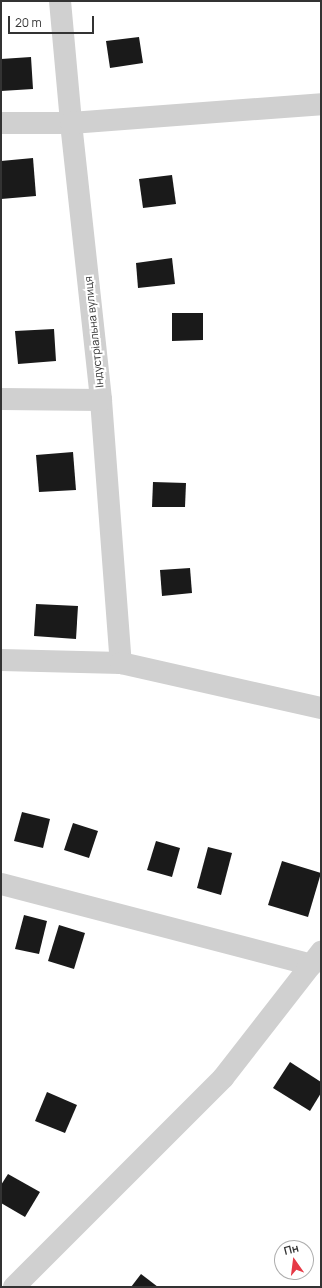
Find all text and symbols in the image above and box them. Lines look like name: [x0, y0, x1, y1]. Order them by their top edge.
scale bar: [10, 8, 96, 34]
text: 20 m: [15, 14, 42, 31]
street label: Індустріальна вулиця: [82, 276, 106, 388]
north arrow: [274, 1240, 314, 1280]
text: Пн: [282, 1240, 300, 1258]

